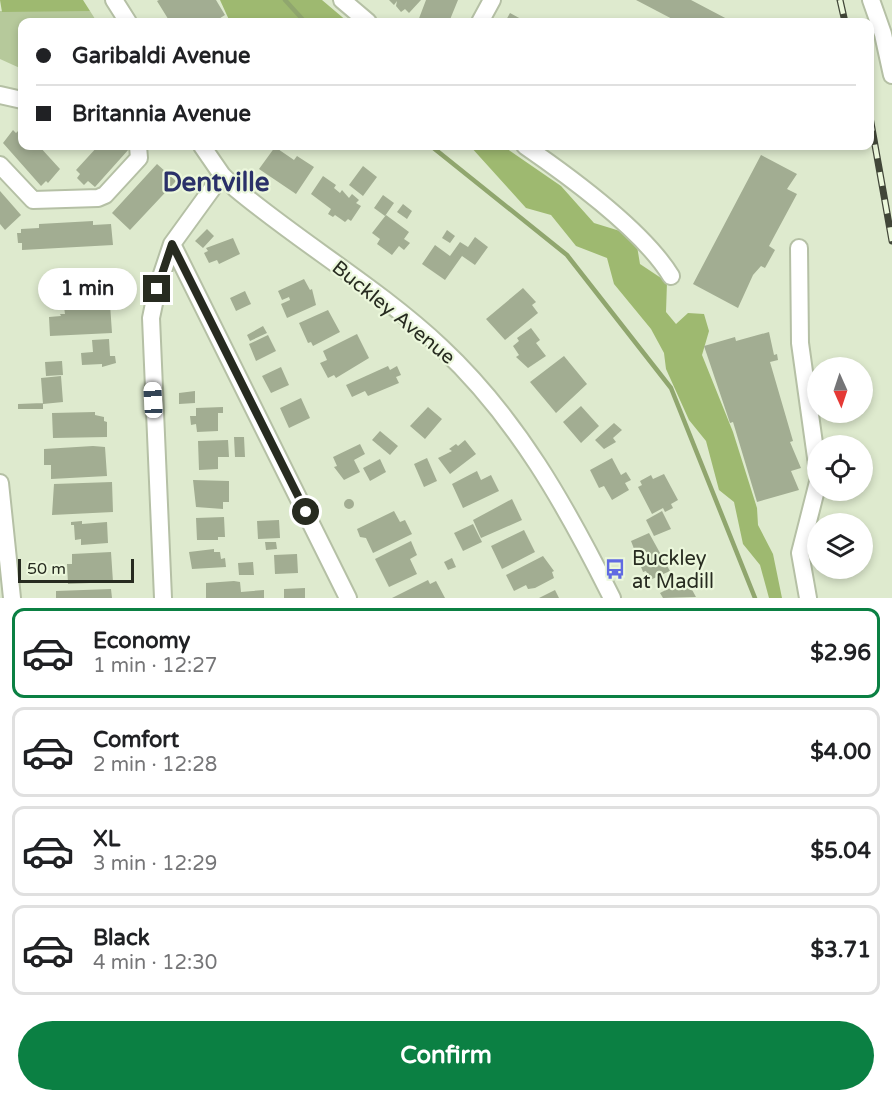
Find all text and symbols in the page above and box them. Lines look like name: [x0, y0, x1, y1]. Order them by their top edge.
text: Garibaldi Avenue: [72, 43, 250, 69]
text: Britannia Avenue: [72, 101, 251, 127]
district label: Dentville: [163, 167, 270, 198]
street label: Buckley Avenue: [327, 256, 460, 370]
callout: 1 min: [37, 268, 136, 310]
route end: [143, 275, 170, 302]
text: 1 min: [61, 277, 114, 301]
north arrow: [807, 357, 873, 423]
map controls: [807, 357, 873, 579]
car: [143, 382, 163, 418]
button: locate: [807, 435, 873, 501]
route start: [292, 498, 319, 525]
button: layers: [807, 513, 873, 579]
place label: Buckley at Madill: [632, 547, 714, 594]
scale bar: [18, 556, 134, 584]
bus stop icon: Buckley at Madill: [603, 557, 627, 581]
text: 50 m: [27, 559, 66, 579]
icon: car: [21, 626, 75, 680]
text: Economy: [93, 628, 190, 654]
text: $2.96: [810, 640, 871, 666]
text: 1 min · 12:27: [93, 654, 217, 678]
icon: car: [21, 725, 75, 779]
text: Comfort: [93, 727, 179, 753]
text: $4.00: [810, 739, 871, 765]
text: 2 min · 12:28: [93, 753, 217, 777]
icon: car: [21, 824, 75, 878]
text: XL: [93, 826, 120, 852]
text: $5.04: [810, 838, 871, 864]
text: 3 min · 12:29: [93, 852, 217, 876]
icon: car: [21, 923, 75, 977]
text: Black: [93, 925, 150, 951]
text: $3.71: [810, 937, 871, 963]
text: 4 min · 12:30: [93, 951, 217, 975]
button: Confirm: [18, 1021, 874, 1090]

